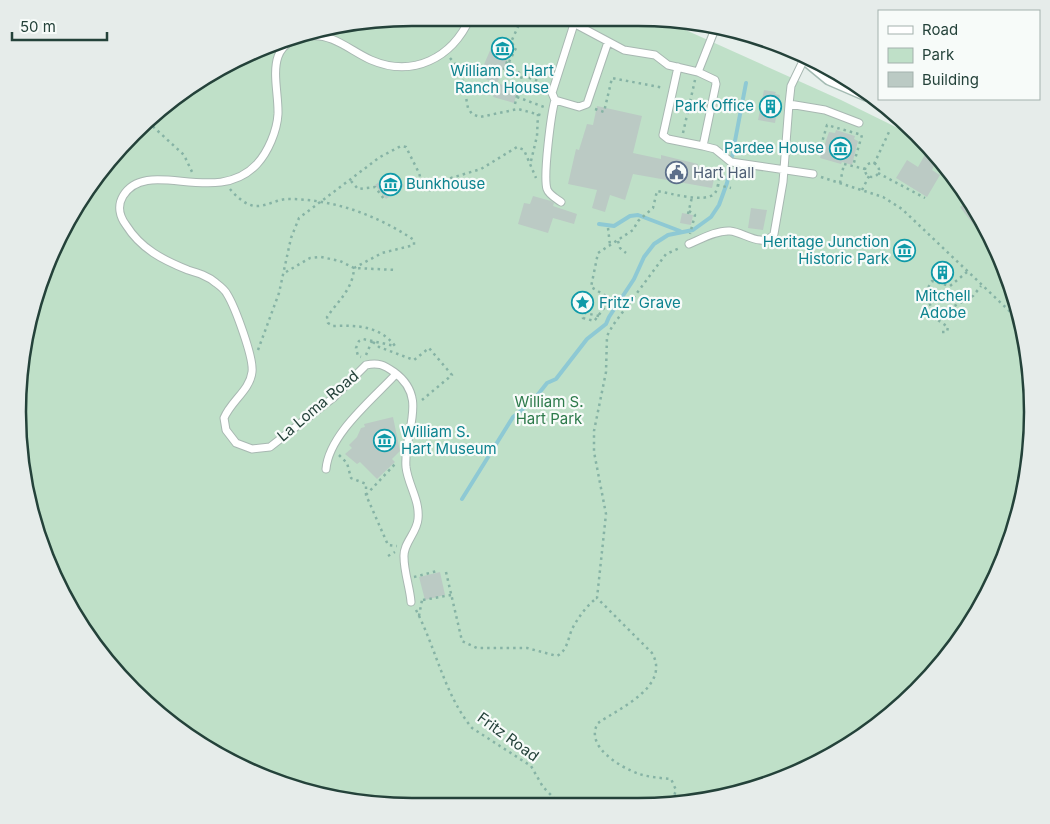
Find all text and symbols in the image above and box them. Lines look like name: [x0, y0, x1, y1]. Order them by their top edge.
scale bar: [12, 10, 108, 42]
legend: [878, 10, 1040, 100]
text: 50 m: [20, 17, 56, 36]
text: Road: [922, 20, 958, 39]
museum icon: William S. Hart Ranch House: [490, 36, 514, 60]
text: Park: [922, 45, 955, 64]
place label: William S. Hart Ranch House: [450, 61, 554, 97]
text: Building: [922, 70, 979, 89]
building icon: Park Office: [758, 94, 782, 118]
place label: Park Office: [675, 96, 754, 115]
museum icon: Pardee House: [828, 136, 852, 160]
place label: Pardee House: [724, 138, 824, 157]
public building icon: Hart Hall: [665, 161, 689, 185]
place label: Hart Hall: [693, 163, 754, 182]
museum icon: Bunkhouse: [378, 172, 402, 196]
place label: Bunkhouse: [406, 174, 485, 193]
place label: Heritage Junction Historic Park: [763, 232, 890, 268]
museum icon: Heritage Junction Historic Park: [893, 239, 917, 263]
building icon: Mitchell Adobe: [931, 261, 955, 285]
place label: Mitchell Adobe: [915, 286, 971, 322]
place icon: Fritz' Grave: [571, 291, 595, 315]
place label: Fritz' Grave: [599, 293, 681, 312]
street label: La Loma Road: [273, 366, 362, 445]
park label: William S. Hart Park: [514, 392, 584, 428]
place label: William S. Hart Museum: [401, 422, 497, 458]
museum icon: William S. Hart Museum: [373, 429, 397, 453]
street label: Fritz Road: [474, 708, 543, 765]

